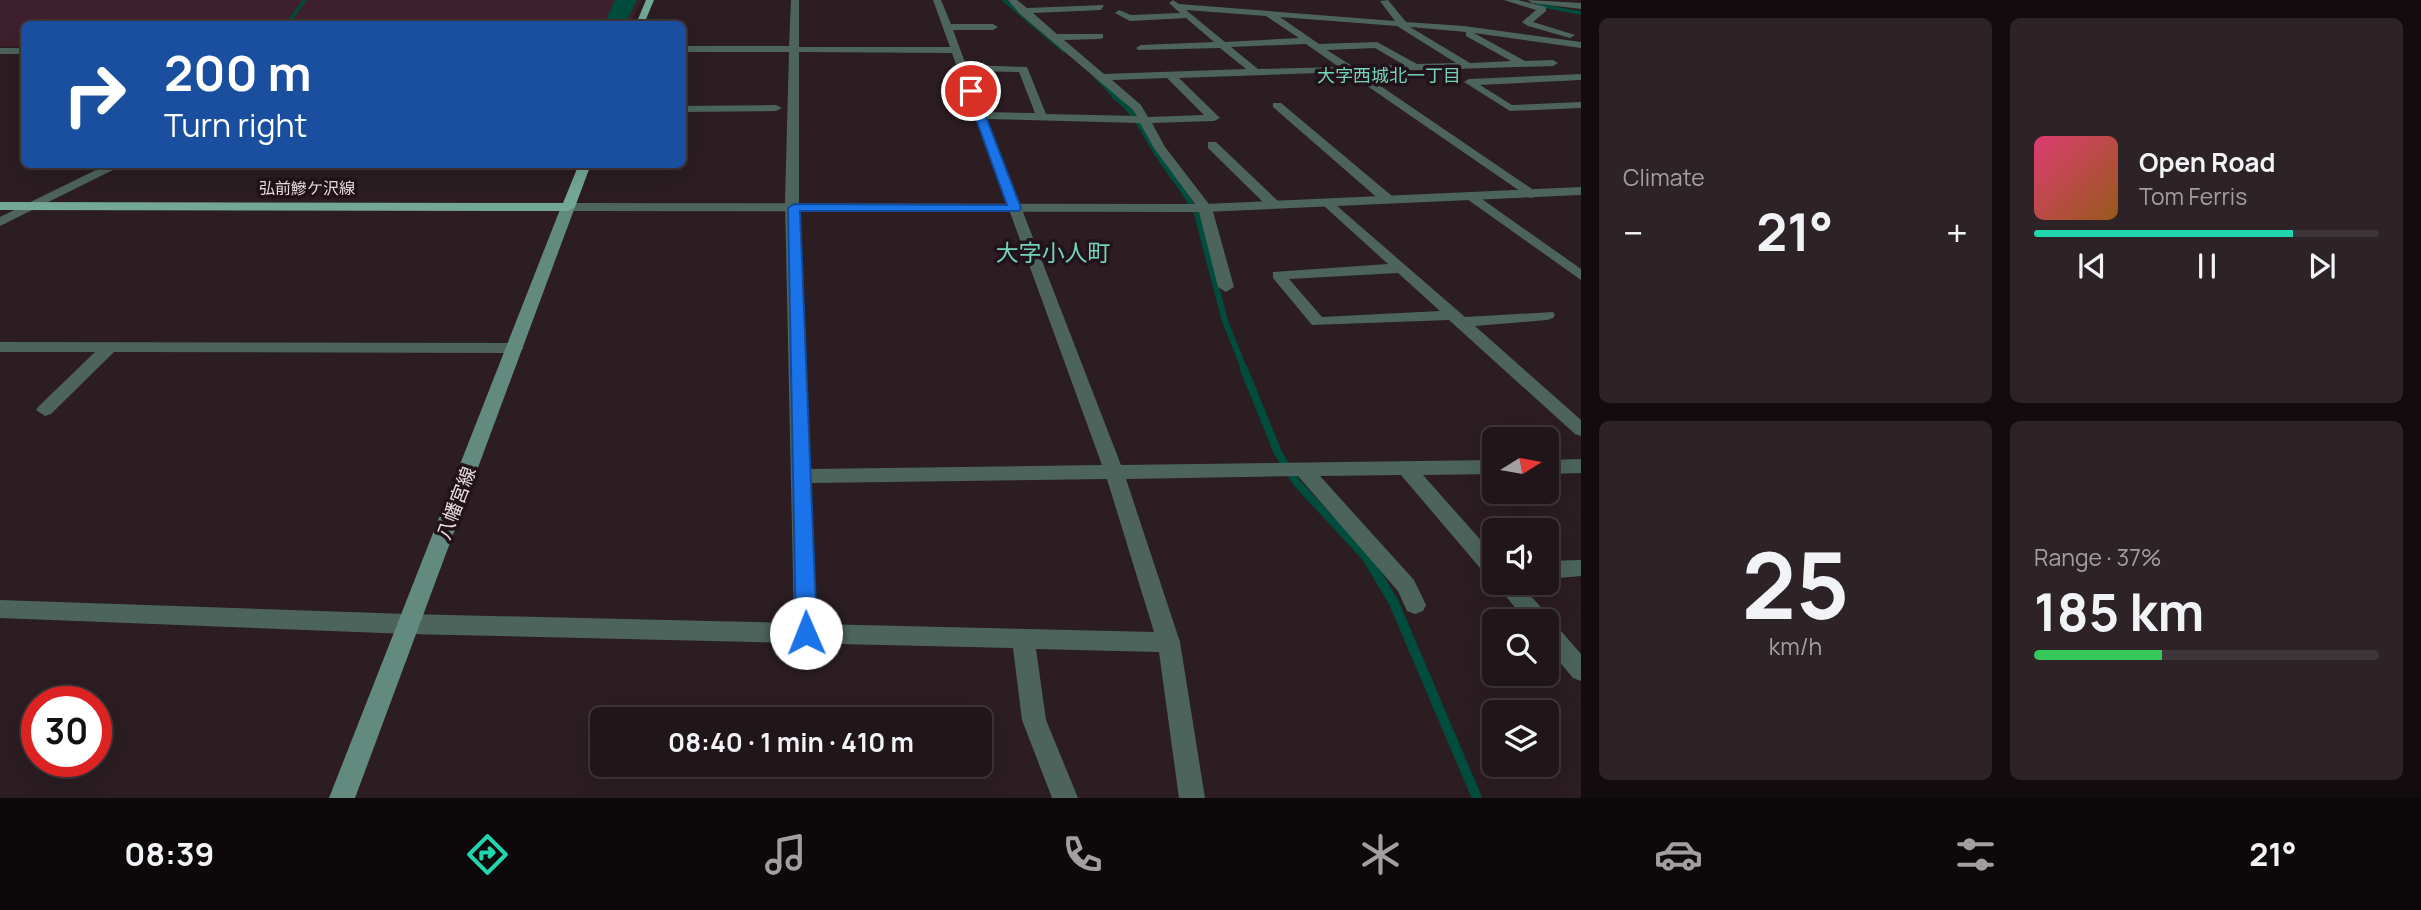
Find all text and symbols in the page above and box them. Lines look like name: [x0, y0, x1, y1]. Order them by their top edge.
text: 200 m: [164, 39, 312, 106]
icon: right: [49, 49, 140, 140]
pin: [941, 61, 1001, 121]
district label: 大字西城北一丁目: [1317, 63, 1461, 87]
icon: arrive: [952, 72, 990, 110]
text: Turn right: [164, 103, 307, 147]
text: Open Road: [2139, 144, 2275, 180]
text: Climate: [1623, 161, 1705, 193]
street label: 弘前鰺ケ沢線: [259, 177, 355, 199]
text: Tom Ferris: [2139, 180, 2247, 212]
text: 21°: [1756, 196, 1833, 267]
text: −: [1623, 206, 1644, 258]
text: +: [1946, 206, 1968, 258]
district label: 大字小人町: [996, 236, 1111, 268]
icon: previous: [2073, 247, 2111, 285]
icon: pause: [2188, 247, 2226, 285]
icon: next: [2303, 247, 2341, 285]
north arrow: [1482, 427, 1559, 504]
map controls: [1482, 427, 1559, 777]
street label: 八幡宮線: [430, 463, 482, 543]
button: sound: [1482, 518, 1559, 595]
text: 25: [1742, 522, 1849, 646]
text: Range · 37%: [2034, 541, 2161, 573]
text: 185 km: [2034, 576, 2204, 647]
position arrow: [769, 596, 843, 670]
button: search: [1482, 609, 1559, 686]
text: km/h: [1769, 630, 1822, 662]
speed limit sign: 30: [21, 686, 112, 777]
button: layers: [1482, 700, 1559, 777]
text: 08:40 · 1 min · 410 m: [668, 724, 914, 760]
icon: directions: [463, 830, 512, 879]
icon: music: [761, 830, 810, 879]
icon: phone: [1058, 830, 1107, 879]
icon: climate: [1356, 830, 1405, 879]
icon: car: [1654, 830, 1703, 879]
icon: filters: [1951, 830, 2000, 879]
text: 08:39: [124, 832, 214, 876]
text: 21°: [2249, 832, 2297, 876]

